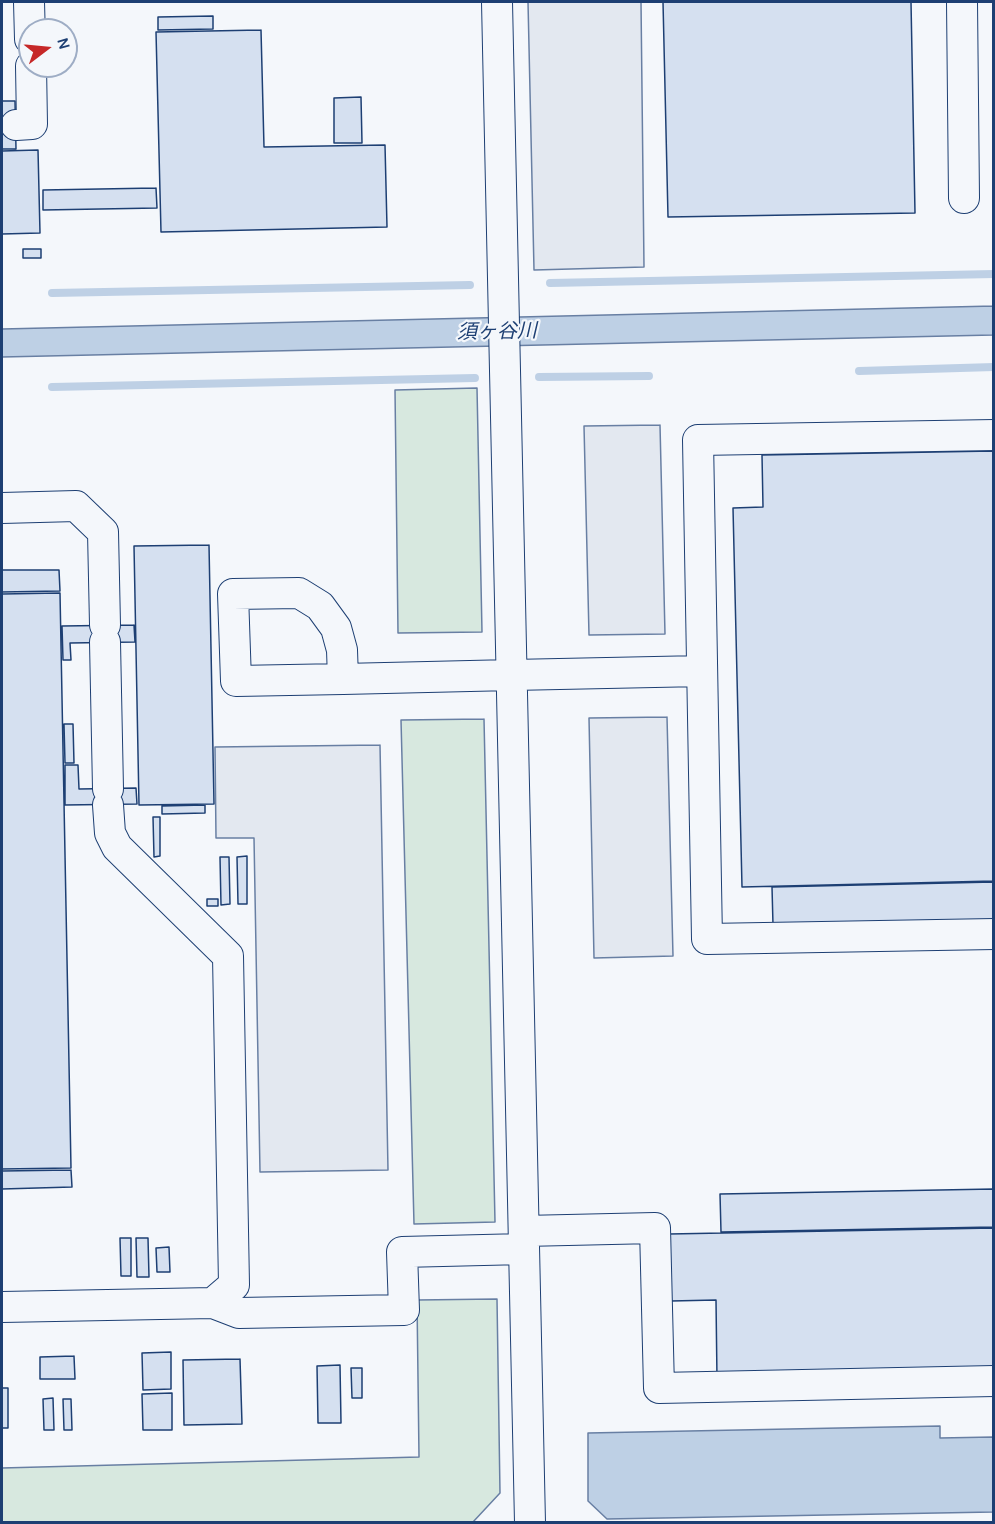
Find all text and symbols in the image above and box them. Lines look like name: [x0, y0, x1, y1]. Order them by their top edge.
north arrow: [18, 18, 78, 78]
text: N: [53, 35, 75, 52]
water label: 須ヶ谷川: [457, 319, 537, 345]

